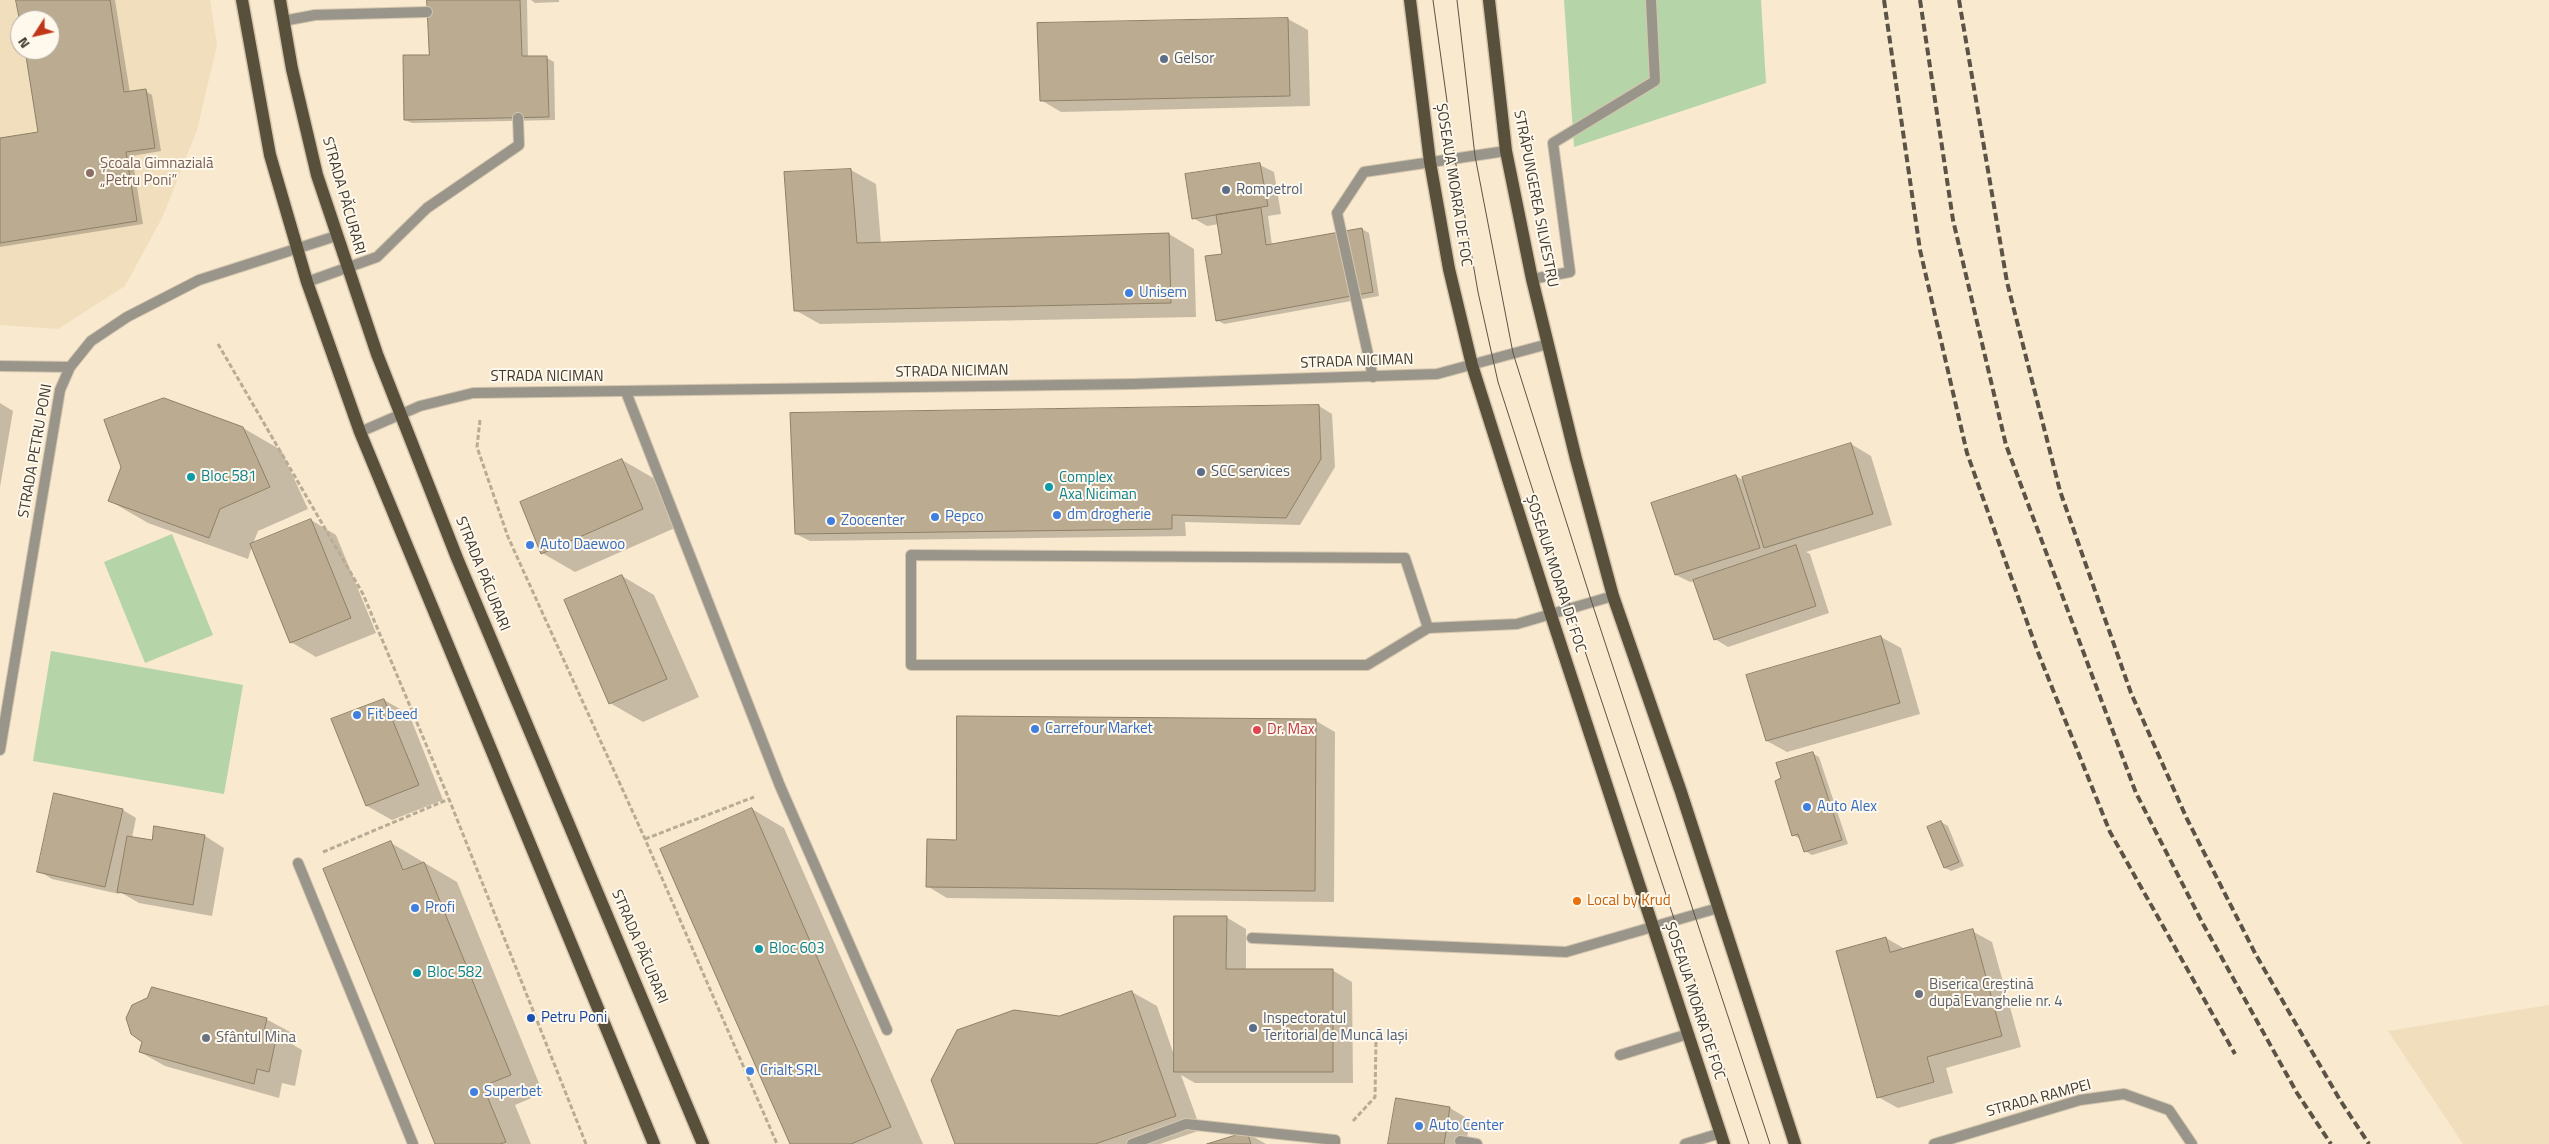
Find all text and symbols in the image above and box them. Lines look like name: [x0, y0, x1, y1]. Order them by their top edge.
north arrow: [10, 10, 60, 60]
text: N: [12, 33, 35, 53]
place label: Gelsor: [1174, 50, 1214, 68]
marker: Gelsor: [1158, 53, 1170, 65]
street label: ȘOSEAUA MOARA DE FOC: [1431, 102, 1475, 268]
street label: STRĂPUNGEREA SILVESTRU: [1509, 109, 1561, 289]
street label: STRADA PĂCURARI: [318, 135, 368, 257]
place label: Şcoala Gimnazială „Petru Poni”: [100, 155, 214, 190]
marker: Şcoala Gimnazială „Petru Poni”: [84, 167, 96, 179]
place label: Rompetrol: [1236, 181, 1303, 199]
marker: Rompetrol: [1220, 184, 1232, 196]
place label: Unisem: [1139, 284, 1187, 302]
marker: Unisem: [1123, 287, 1135, 299]
street label: STRADA NICIMAN: [1300, 351, 1414, 373]
street label: STRADA NICIMAN: [895, 362, 1009, 382]
street label: STRADA NICIMAN: [490, 368, 604, 386]
street label: STRADA PETRU PONI: [15, 383, 57, 519]
place label: SCC services: [1211, 463, 1290, 481]
marker: SCC services: [1195, 466, 1207, 478]
place label: Bloc 581: [201, 468, 257, 486]
place label: Complex Axa Niciman: [1059, 469, 1137, 504]
marker: Bloc 581: [185, 471, 197, 483]
marker: Complex Axa Niciman: [1043, 481, 1055, 493]
street label: ȘOSEAUA MOARA DE FOC: [1521, 493, 1589, 655]
place label: dm drogherie: [1067, 506, 1151, 524]
place label: Pepco: [945, 508, 984, 526]
marker: dm drogherie: [1051, 509, 1063, 521]
marker: Pepco: [929, 511, 941, 523]
place label: Zoocenter: [841, 512, 905, 530]
street label: STRADA PĂCURARI: [451, 514, 513, 634]
marker: Zoocenter: [825, 515, 837, 527]
place label: Auto Daewoo: [540, 536, 625, 554]
marker: Auto Daewoo: [524, 539, 536, 551]
place label: Fit beed: [367, 706, 418, 724]
marker: Fit beed: [351, 709, 363, 721]
place label: Carrefour Market: [1045, 720, 1153, 738]
place label: Dr. Max: [1267, 721, 1314, 739]
marker: Carrefour Market: [1029, 723, 1041, 735]
marker: Dr. Max: [1251, 724, 1263, 736]
place label: Auto Alex: [1817, 798, 1877, 816]
marker: Auto Alex: [1801, 801, 1813, 813]
street label: STRADA PĂCURARI: [607, 887, 671, 1007]
place label: Local by Krud: [1587, 892, 1671, 910]
marker: Local by Krud: [1571, 895, 1583, 907]
place label: Profi: [425, 899, 455, 917]
marker: Profi: [409, 902, 421, 914]
street label: ȘOSEAUA MOARA DE FOC: [1660, 920, 1728, 1082]
place label: Bloc 603: [769, 940, 825, 958]
marker: Bloc 603: [753, 943, 765, 955]
place label: Bloc 582: [427, 964, 483, 982]
marker: Bloc 582: [411, 967, 423, 979]
place label: Biserica Creștină după Evanghelie nr. 4: [1929, 976, 2063, 1011]
marker: Biserica Creștină după Evanghelie nr. 4: [1913, 988, 1925, 1000]
place label: Petru Poni: [541, 1009, 607, 1027]
place label: Inspectoratul Teritorial de Muncă Iași: [1263, 1010, 1408, 1045]
marker: Petru Poni: [525, 1012, 537, 1024]
marker: Inspectoratul Teritorial de Muncă Iași: [1247, 1022, 1259, 1034]
place label: Sfântul Mina: [216, 1029, 296, 1047]
marker: Sfântul Mina: [200, 1032, 212, 1044]
place label: Crialt SRL: [760, 1062, 821, 1080]
marker: Crialt SRL: [744, 1065, 756, 1077]
street label: STRADA RAMPEI: [1985, 1076, 2093, 1122]
place label: Superbet: [484, 1083, 541, 1101]
marker: Superbet: [468, 1086, 480, 1098]
place label: Auto Center: [1429, 1117, 1504, 1135]
marker: Auto Center: [1413, 1120, 1425, 1132]

